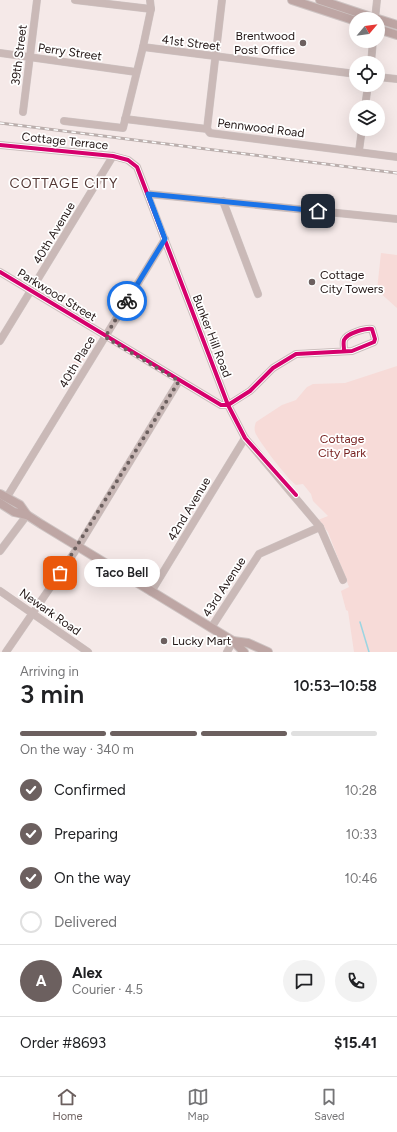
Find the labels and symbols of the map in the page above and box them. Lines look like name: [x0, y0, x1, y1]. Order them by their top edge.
north arrow: [349, 12, 385, 48]
street label: 39th Street: [8, 23, 30, 86]
place label: Brentwood Post Office: [234, 29, 295, 57]
street label: 41st Street: [161, 32, 222, 54]
marker: Brentwood Post Office: [298, 38, 308, 48]
street label: Perry Street: [37, 41, 103, 63]
street label: Pennwood Road: [217, 116, 305, 140]
street label: Cottage Terrace: [21, 129, 109, 153]
district label: COTTAGE CITY: [10, 175, 118, 192]
pin: [301, 194, 335, 228]
street label: 40th Avenue: [30, 199, 78, 267]
street label: Parkwood Street: [15, 266, 99, 324]
place label: Cottage City Towers: [320, 268, 384, 296]
marker: Cottage City Towers: [307, 277, 317, 287]
courier: [107, 281, 147, 321]
street label: Bunker Hill Road: [190, 293, 234, 379]
street label: 40th Place: [56, 333, 98, 391]
park label: Cottage City Park: [318, 432, 366, 460]
street label: 42nd Avenue: [165, 474, 214, 543]
street label: 43rd Avenue: [199, 554, 249, 620]
pin: [43, 556, 77, 590]
callout: Taco Bell: [84, 559, 160, 587]
street label: Newark Road: [17, 586, 83, 638]
place label: Lucky Mart: [172, 634, 232, 648]
marker: Lucky Mart: [159, 636, 169, 646]

